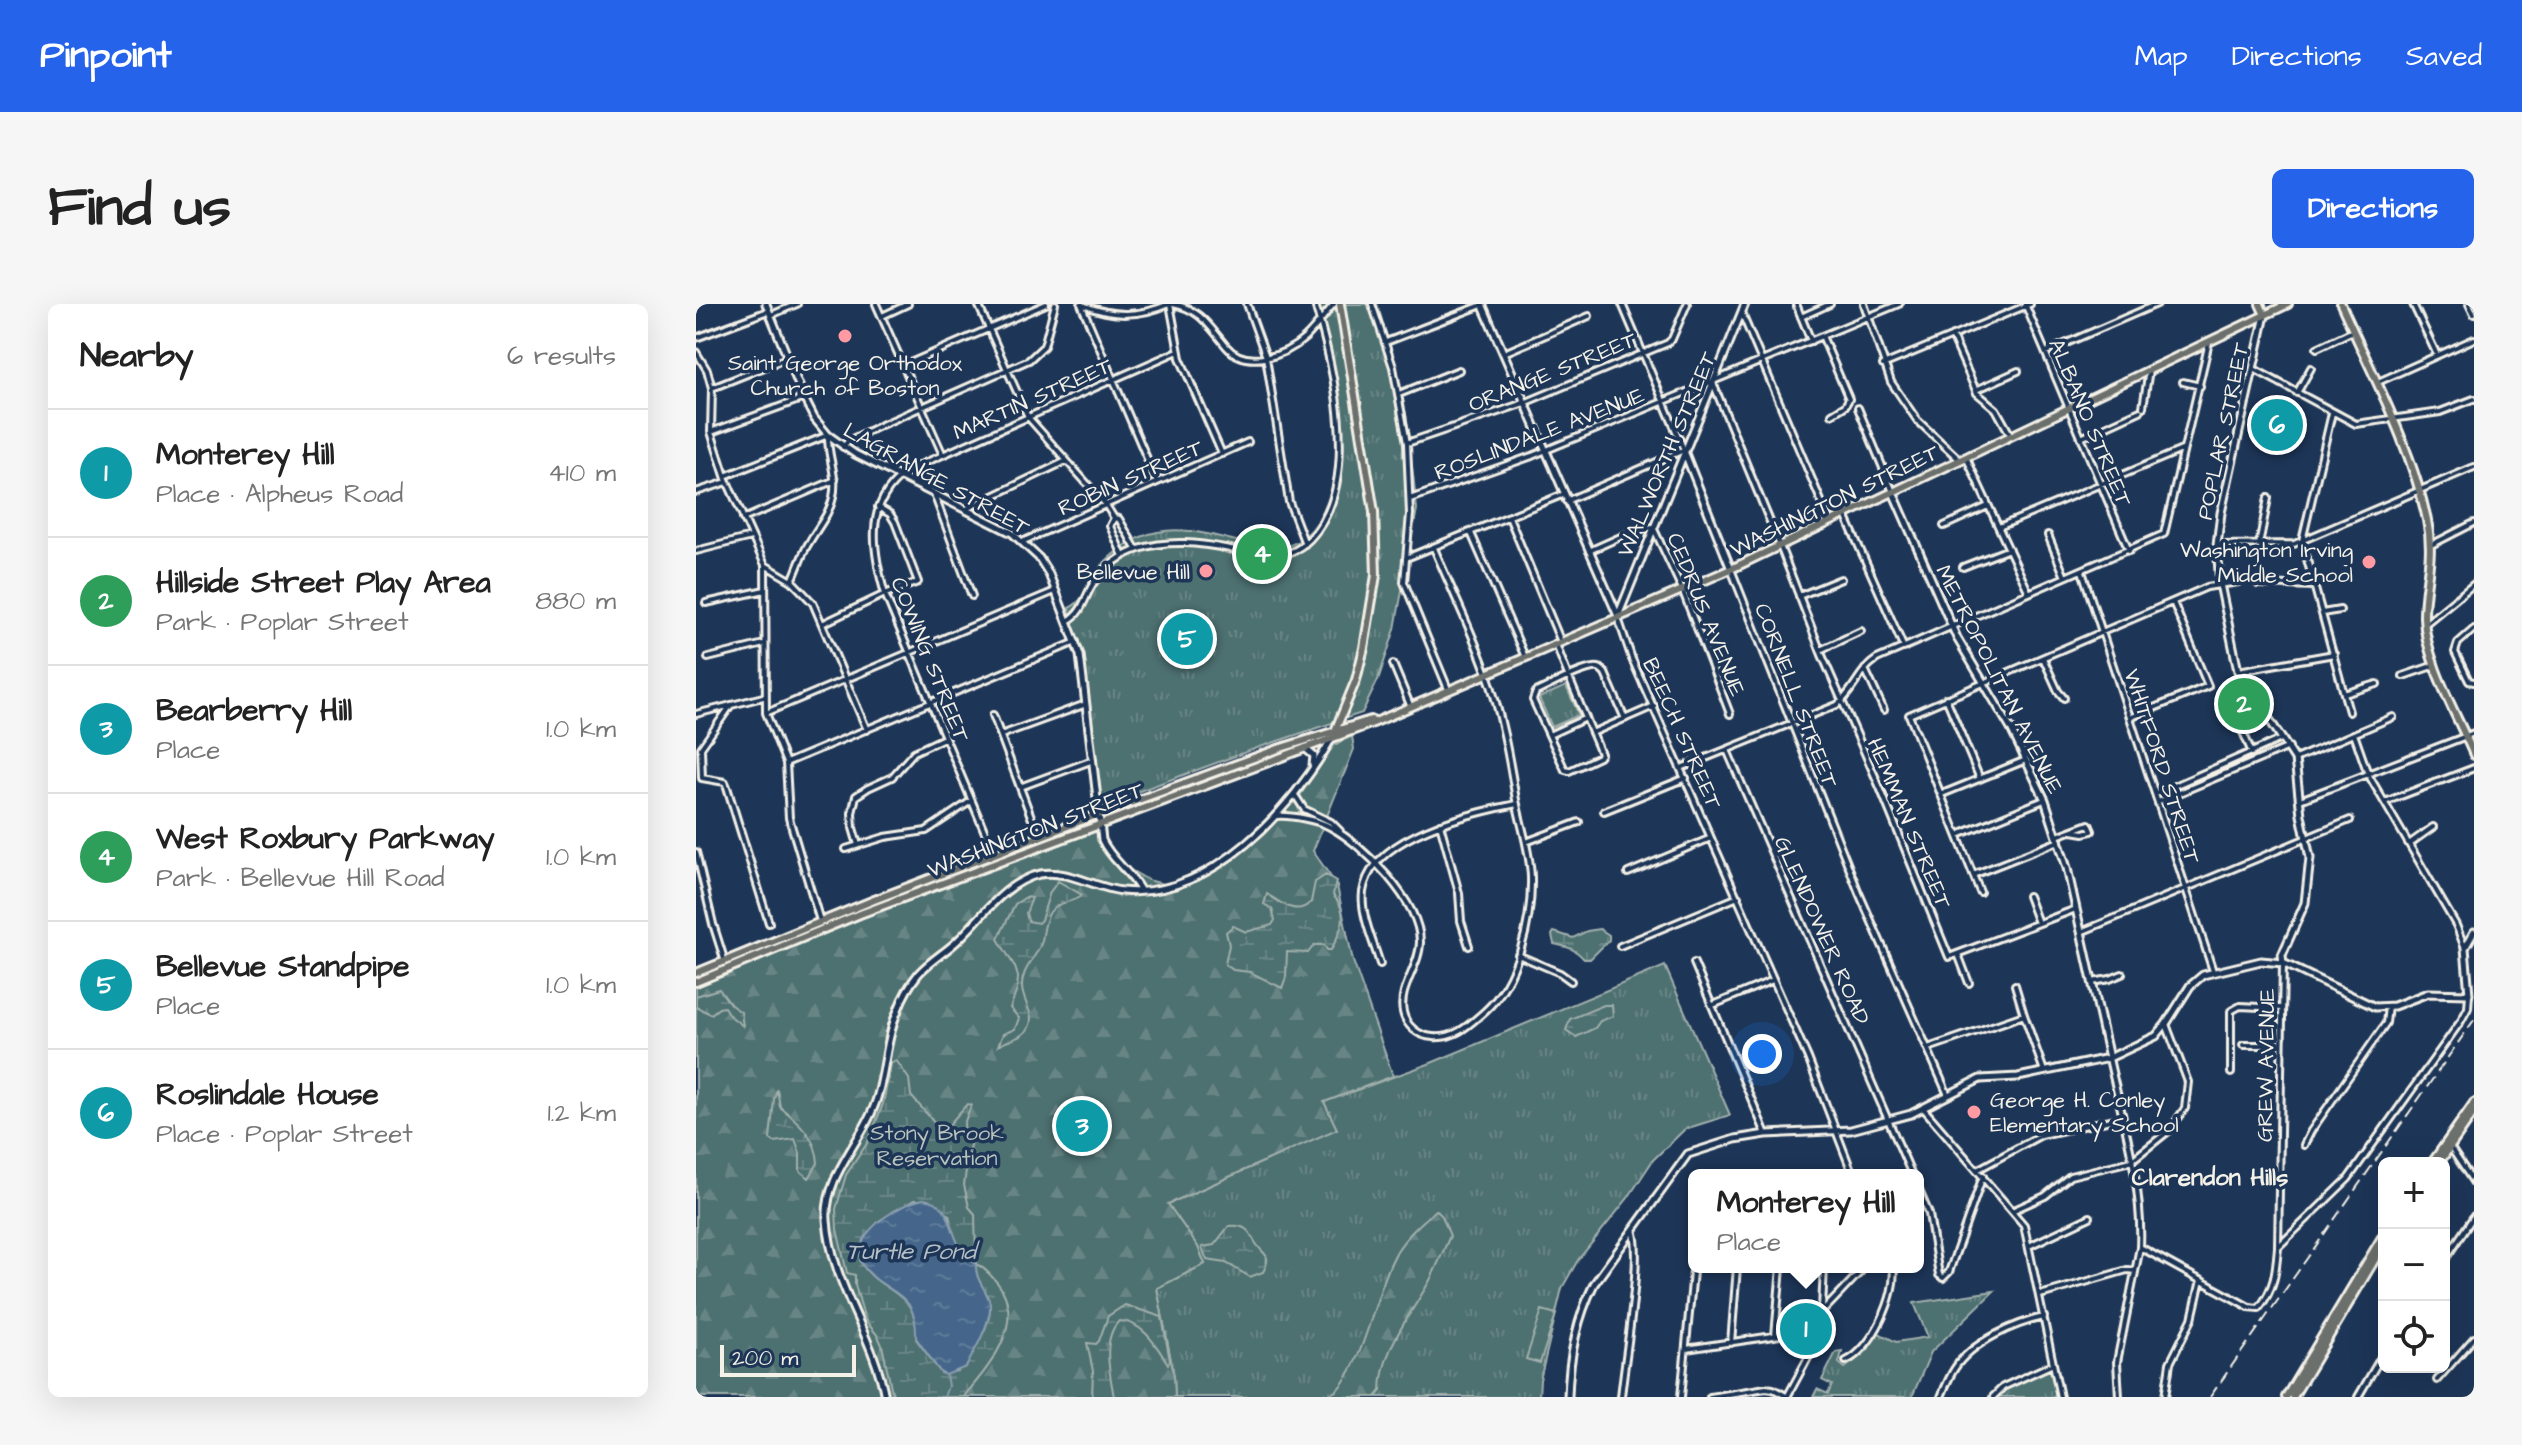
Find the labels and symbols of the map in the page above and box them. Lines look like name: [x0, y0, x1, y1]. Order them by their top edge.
street label: ORANGE STREET: [1464, 324, 1641, 420]
marker: Saint George Orthodox Church of Boston: [836, 327, 854, 345]
street label: ALBANO STREET: [2040, 334, 2139, 512]
street label: POPLAR STREET: [2190, 340, 2257, 523]
street label: WALWORTH STREET: [1610, 347, 1725, 562]
place label: Saint George Orthodox Church of Boston: [728, 348, 963, 404]
street label: MARTIN STREET: [948, 350, 1117, 448]
street label: ROSLINDALE AVENUE: [1430, 380, 1649, 489]
pin: 6: [2251, 395, 2303, 455]
street label: LAGRANGE STREET: [838, 415, 1035, 544]
street label: ROBIN STREET: [1053, 433, 1208, 524]
street label: WASHINGTON STREET: [1725, 437, 1945, 565]
pin: 4: [1236, 524, 1288, 584]
street label: CEDRUS AVENUE: [1659, 528, 1753, 701]
place label: Washington Irving Middle School: [2180, 535, 2353, 591]
marker: Washington Irving Middle School: [2360, 553, 2378, 571]
place label: Bellevue Hill: [1077, 557, 1190, 588]
street label: METROPOLITAN AVENUE: [1927, 560, 2070, 799]
marker: Bellevue Hill: [1197, 562, 1215, 580]
street label: COWING STREET: [882, 572, 977, 747]
street label: CORNELL STREET: [1746, 599, 1845, 793]
pin: 5: [1161, 609, 1213, 669]
street label: BEECH STREET: [1634, 653, 1729, 814]
street label: WHITFORD STREET: [2115, 665, 2208, 868]
pin: 2: [2218, 674, 2270, 734]
street label: HEMMAN STREET: [1859, 733, 1959, 914]
street label: WASHINGTON STREET: [923, 775, 1148, 886]
street label: GLENDOWER ROAD: [1766, 831, 1877, 1030]
street label: GREW AVENUE: [2250, 988, 2283, 1142]
your location: [1742, 1034, 1782, 1074]
place label: George H. Conley Elementary School: [1990, 1085, 2179, 1142]
pin: 3: [1056, 1096, 1108, 1156]
marker: George H. Conley Elementary School: [1965, 1103, 1983, 1121]
park label: Stony Brook Reservation: [870, 1118, 1004, 1174]
district label: Clarendon Hills: [2132, 1161, 2288, 1195]
water label: Turtle Pond: [846, 1235, 980, 1269]
pin: 1: [1780, 1299, 1832, 1359]
scale bar: [720, 1341, 856, 1377]

